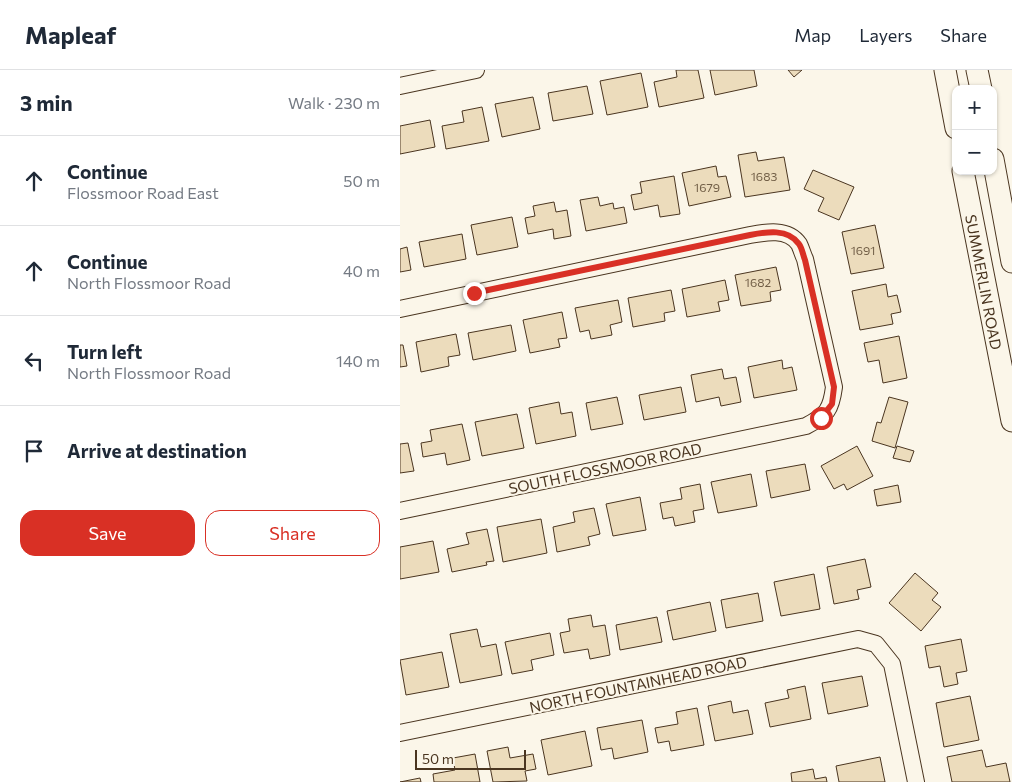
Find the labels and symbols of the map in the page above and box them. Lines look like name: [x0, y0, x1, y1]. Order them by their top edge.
house number: 1683: [751, 169, 777, 183]
house number: 1679: [694, 180, 720, 194]
street label: SUMMERLIN ROAD: [962, 213, 1006, 351]
house number: 1691: [851, 243, 875, 257]
house number: 1682: [745, 275, 772, 289]
route end: [463, 282, 486, 305]
route start: [810, 407, 833, 430]
street label: SOUTH FLOSSMOOR ROAD: [507, 439, 703, 497]
street label: NORTH FOUNTAINHEAD ROAD: [528, 652, 748, 716]
scale bar: [415, 747, 526, 770]

